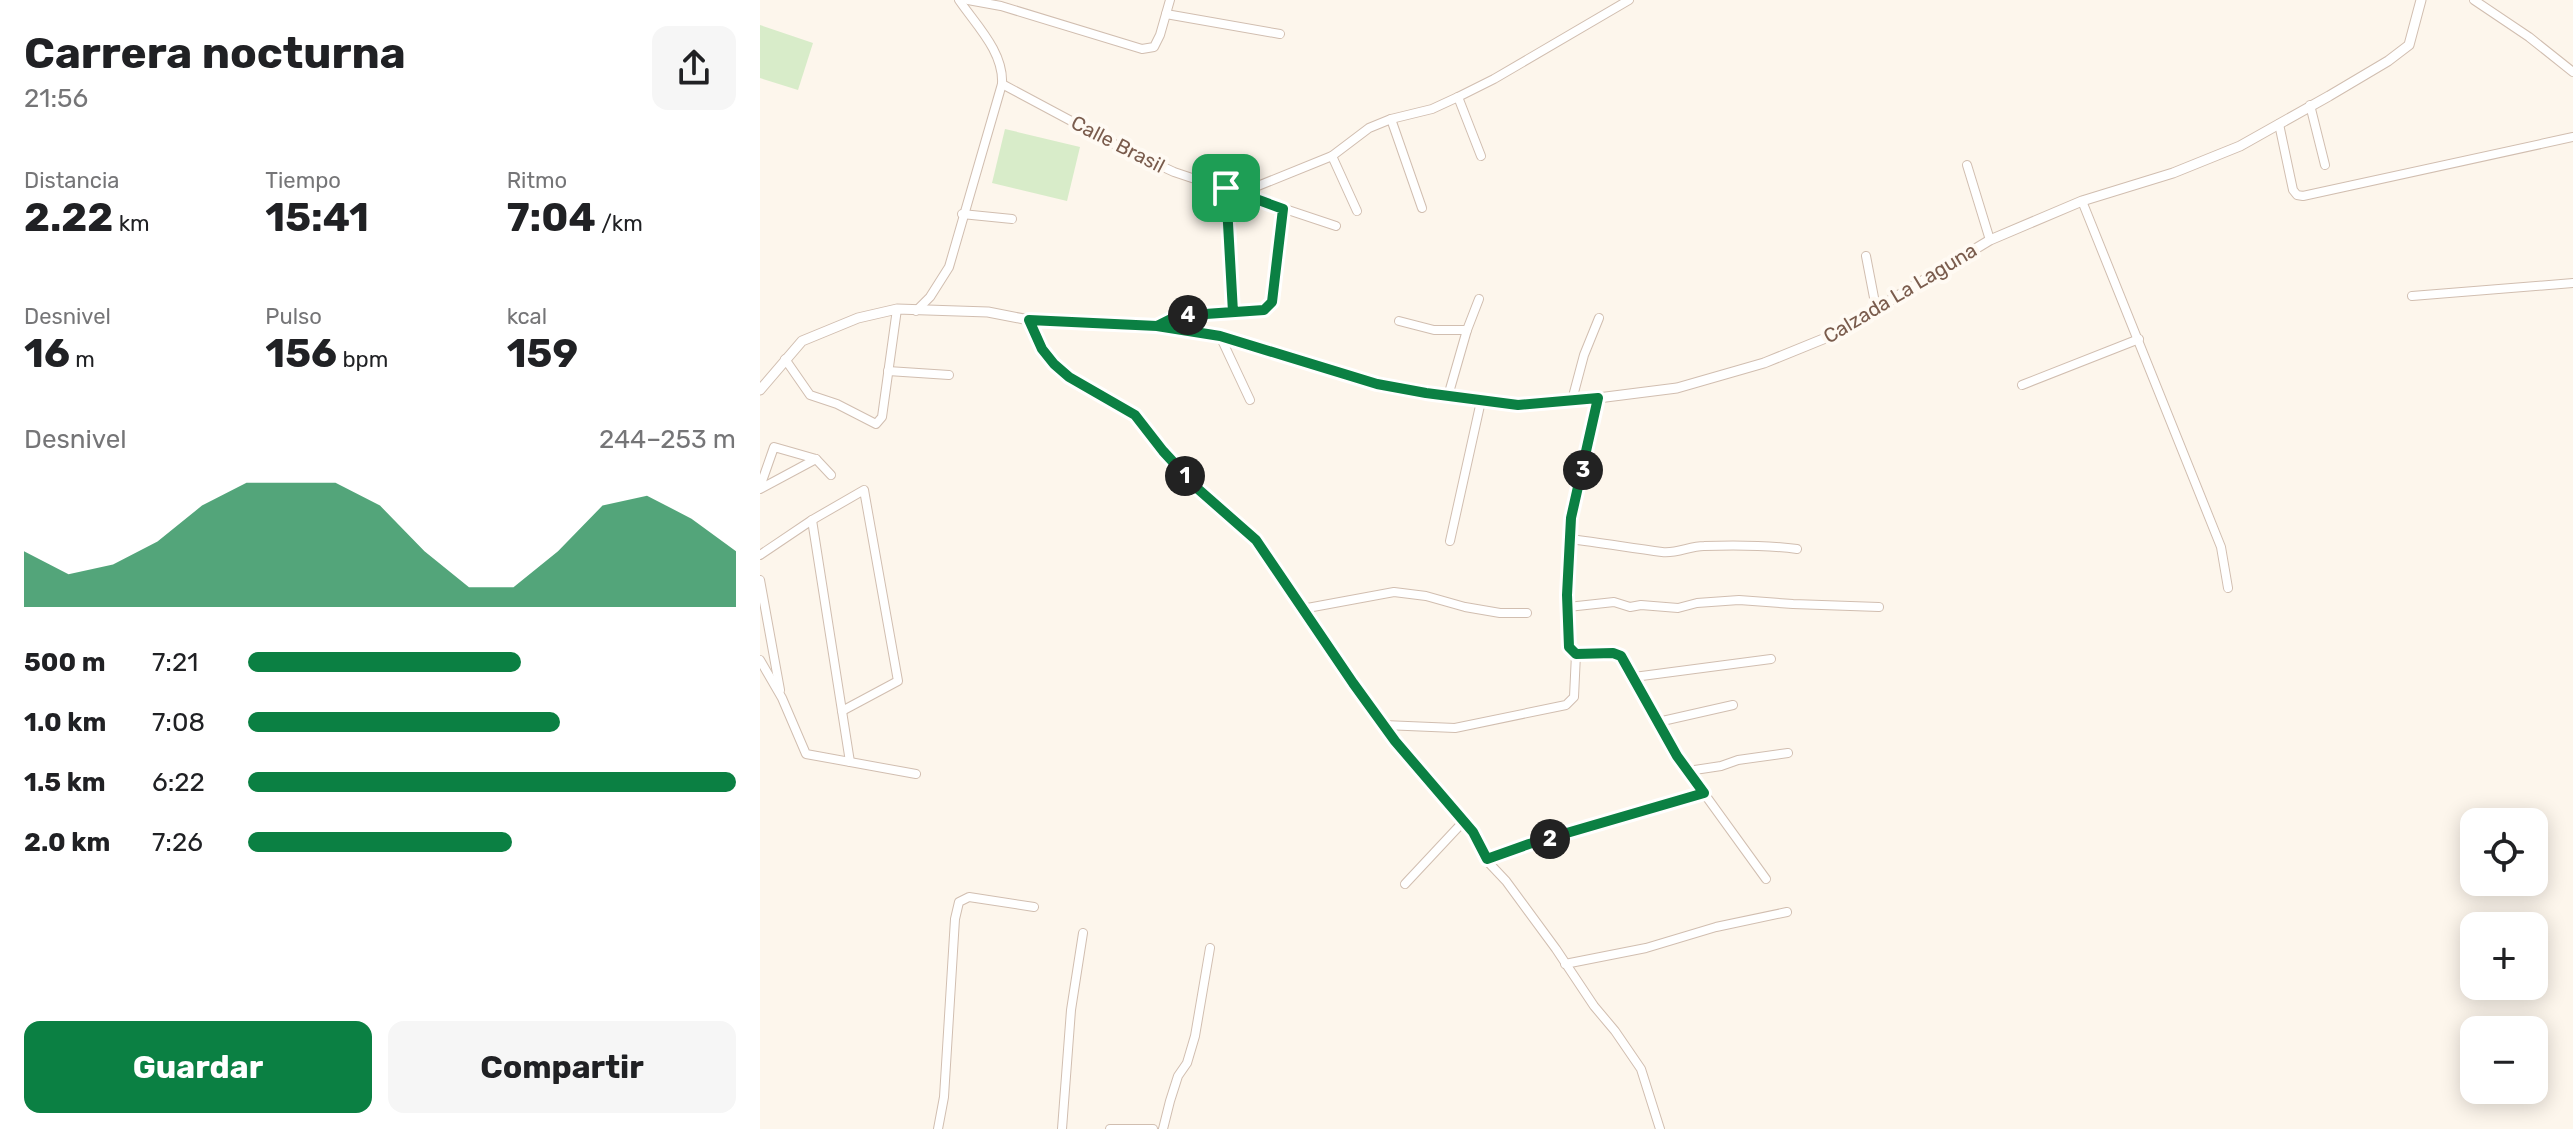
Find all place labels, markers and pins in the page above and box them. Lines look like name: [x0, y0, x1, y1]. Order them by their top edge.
pin: [1192, 154, 1260, 222]
pin: 4: [1168, 295, 1208, 335]
pin: 3: [1563, 450, 1603, 490]
pin: 1: [1165, 456, 1205, 496]
pin: 2: [1530, 819, 1570, 859]

